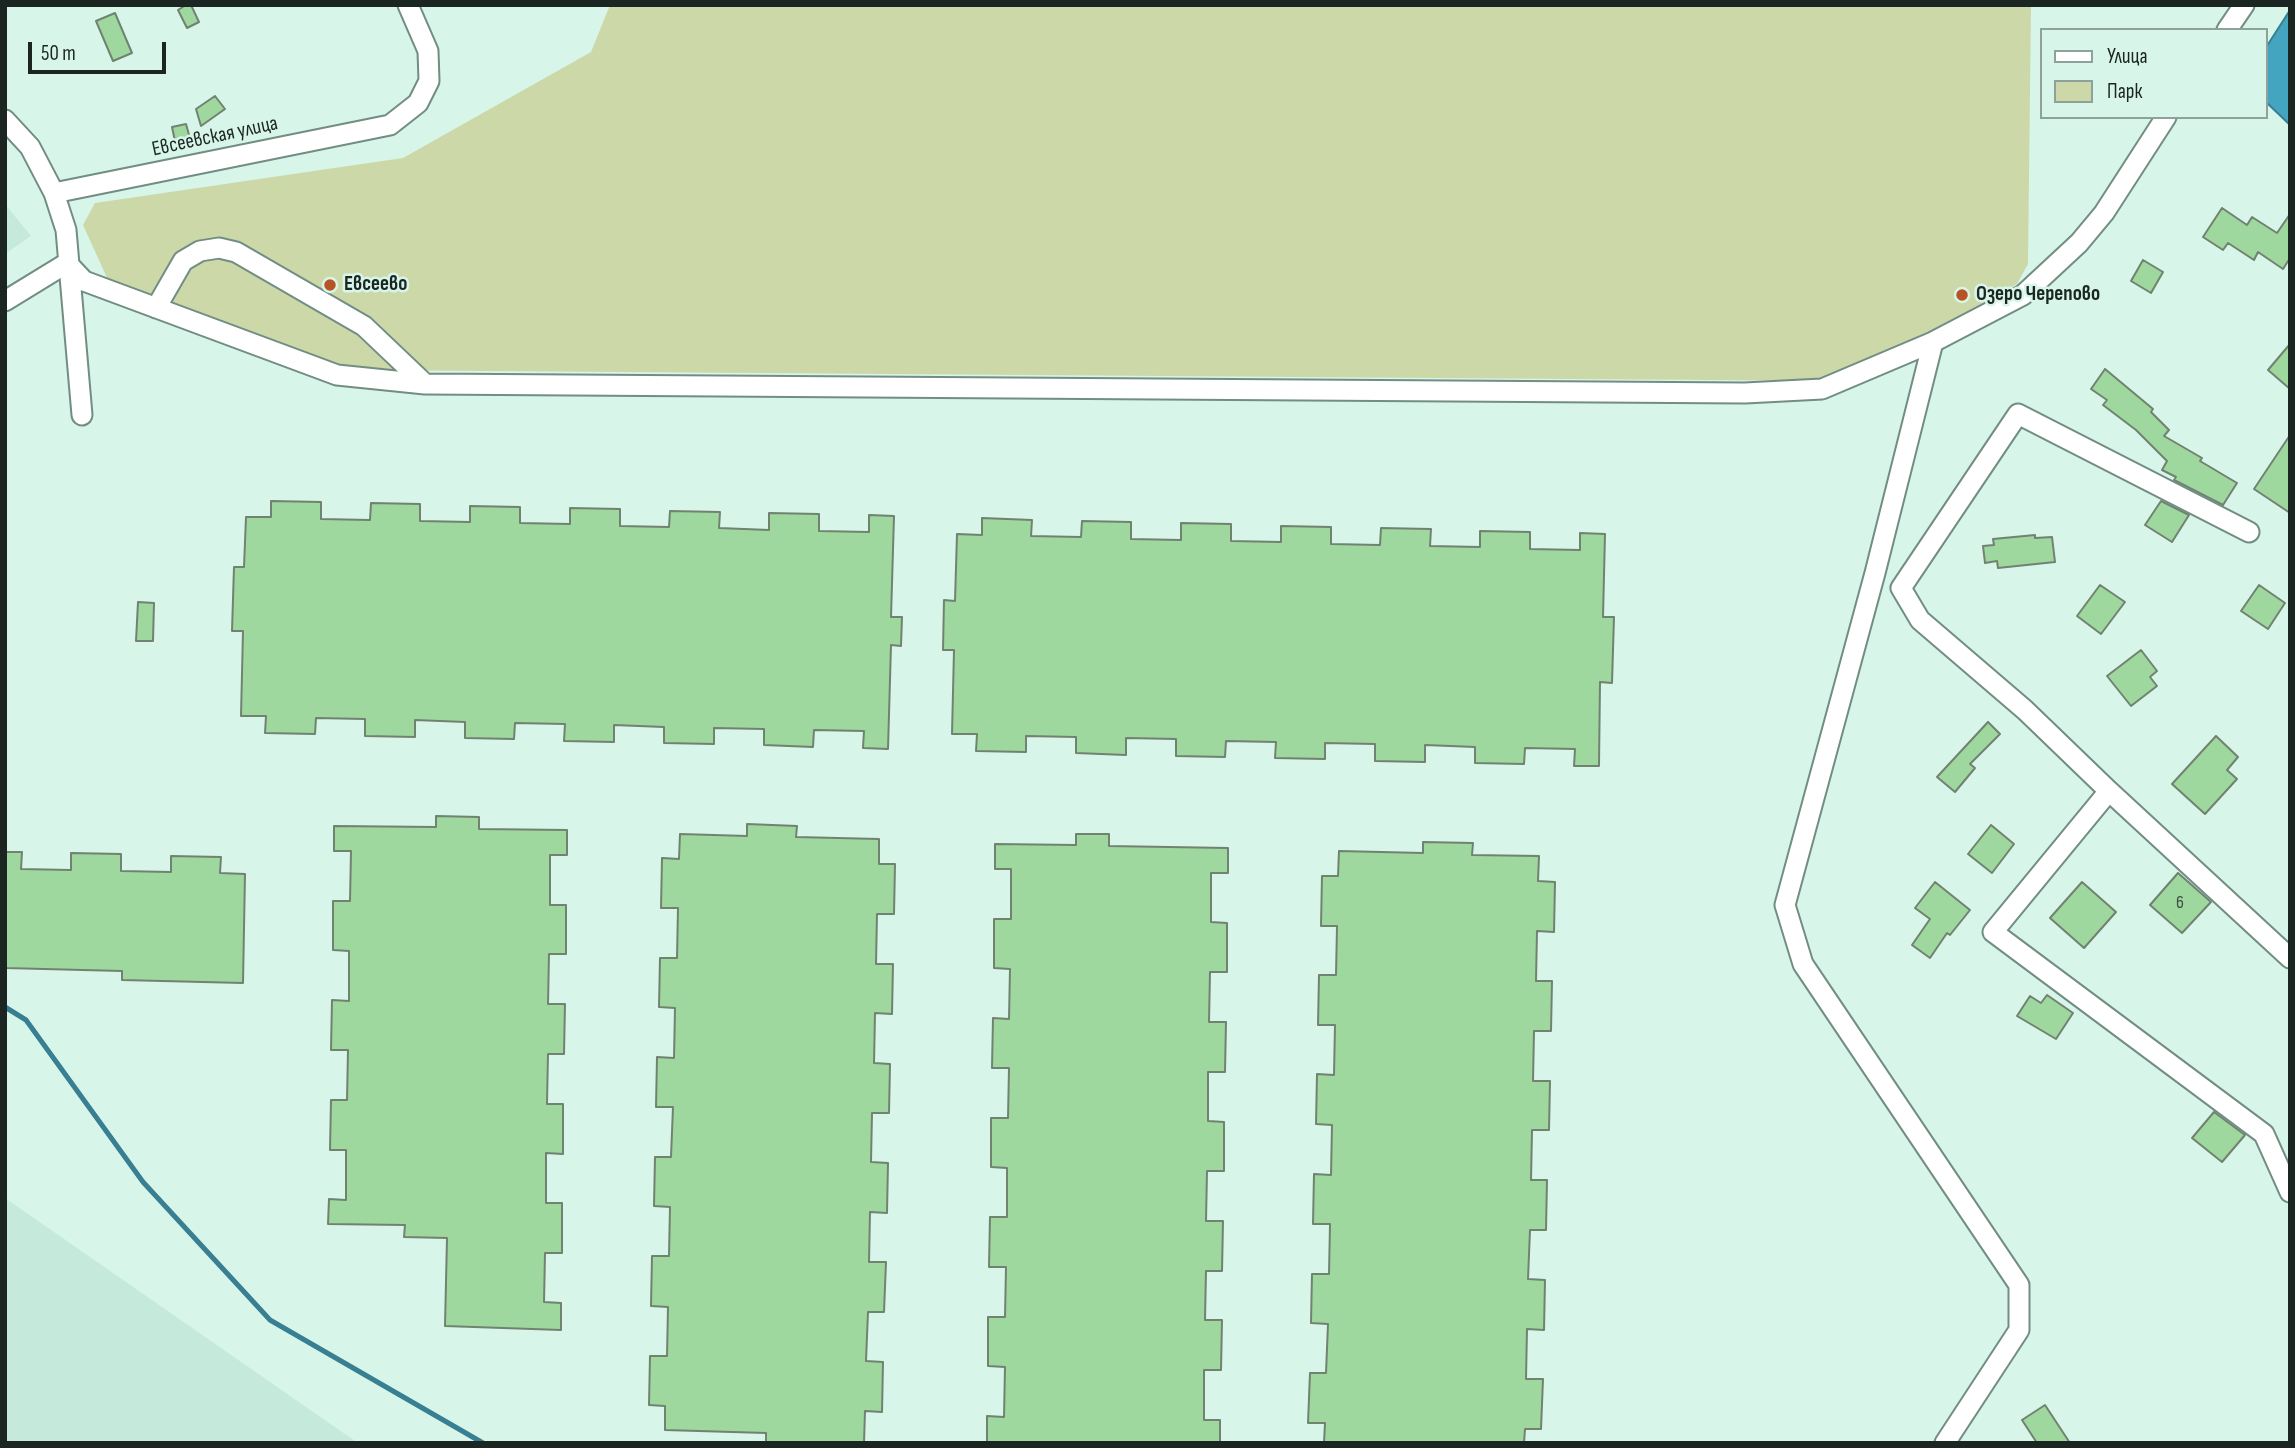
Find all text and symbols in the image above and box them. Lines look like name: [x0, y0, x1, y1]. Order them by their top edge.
scale bar: [32, 28, 170, 72]
legend: [2039, 28, 2267, 119]
text: 50 m: [41, 41, 76, 66]
text: Улица: [2107, 44, 2148, 69]
text: Парк: [2107, 79, 2142, 104]
street label: Евсеевская улица: [150, 111, 280, 163]
place label: Евсеево: [344, 272, 407, 298]
marker: Евсеево: [322, 277, 338, 293]
place label: Озеро Черепово: [1976, 282, 2100, 308]
marker: Озеро Черепово: [1954, 287, 1970, 303]
house number: 6: [2176, 892, 2184, 914]

